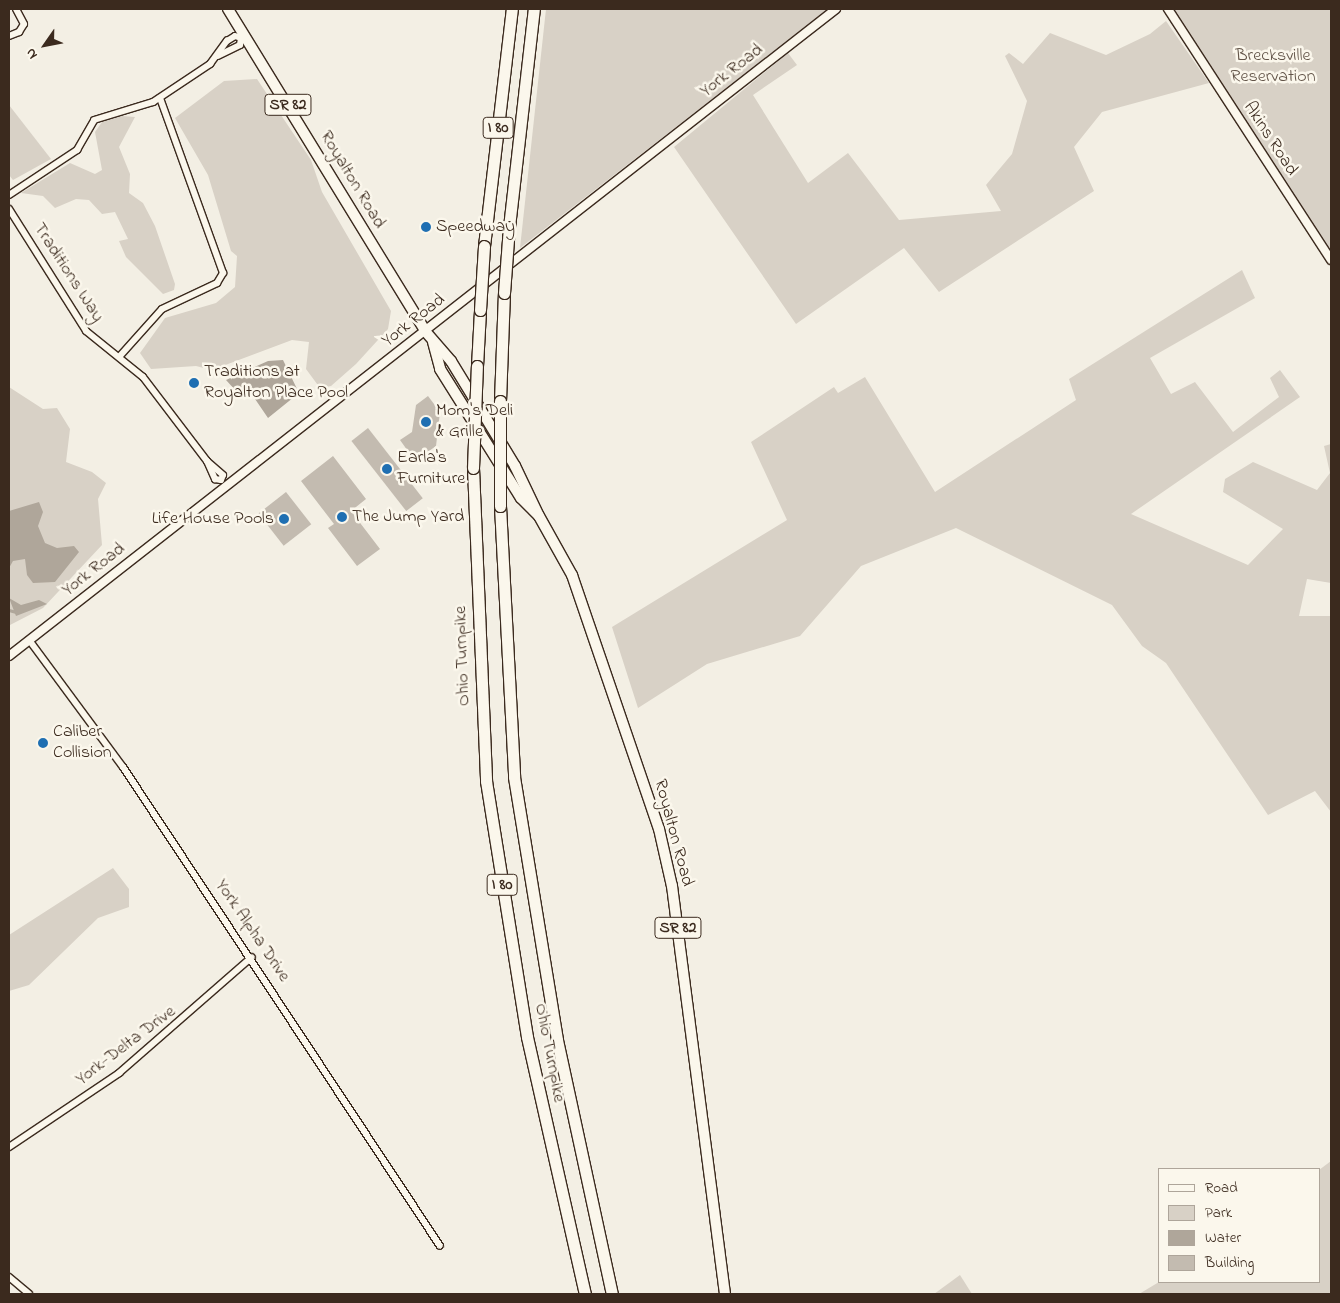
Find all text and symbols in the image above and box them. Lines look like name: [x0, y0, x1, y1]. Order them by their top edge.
north arrow: [20, 20, 70, 70]
street label: York Road: [696, 40, 768, 102]
text: N: [21, 44, 43, 63]
park label: Brecksville Reservation: [1230, 46, 1316, 88]
road number: SR 82: [264, 92, 312, 118]
street label: Akins Road: [1238, 98, 1302, 180]
road number: I 80: [482, 115, 514, 142]
street label: Royalton Road: [314, 127, 390, 233]
place label: Speedway: [436, 216, 515, 238]
street label: Traditions Way: [28, 219, 108, 327]
marker: Speedway: [420, 221, 432, 233]
street label: York Road: [378, 290, 450, 352]
place label: Traditions at Royalton Place Pool: [204, 362, 348, 404]
marker: Traditions at Royalton Place Pool: [188, 377, 200, 389]
place label: Mom's Deli & Grille: [436, 401, 513, 444]
marker: Mom's Deli & Grille: [420, 416, 432, 428]
place label: Earla's Furniture: [397, 448, 465, 490]
marker: Earla's Furniture: [381, 463, 393, 475]
place label: The Jump Yard: [352, 506, 464, 528]
place label: Life House Pools: [152, 508, 274, 530]
marker: The Jump Yard: [336, 511, 348, 523]
marker: Life House Pools: [278, 513, 290, 525]
street label: York Road: [58, 539, 130, 601]
street label: Ohio Turnpike: [450, 605, 476, 707]
place label: Caliber Collision: [53, 722, 112, 764]
marker: Caliber Collision: [37, 737, 49, 749]
street label: Royalton Road: [648, 777, 698, 889]
road number: I 80: [486, 872, 518, 898]
street label: York Alpha Drive: [210, 876, 294, 986]
road number: SR 82: [654, 914, 702, 941]
street label: York-Delta Drive: [72, 1001, 180, 1091]
street label: Ohio Turnpike: [529, 1002, 569, 1104]
legend: [1158, 1168, 1320, 1283]
text: Road: [1205, 1177, 1238, 1199]
text: Park: [1205, 1202, 1232, 1224]
text: Water: [1205, 1227, 1241, 1249]
text: Building: [1205, 1252, 1254, 1274]

